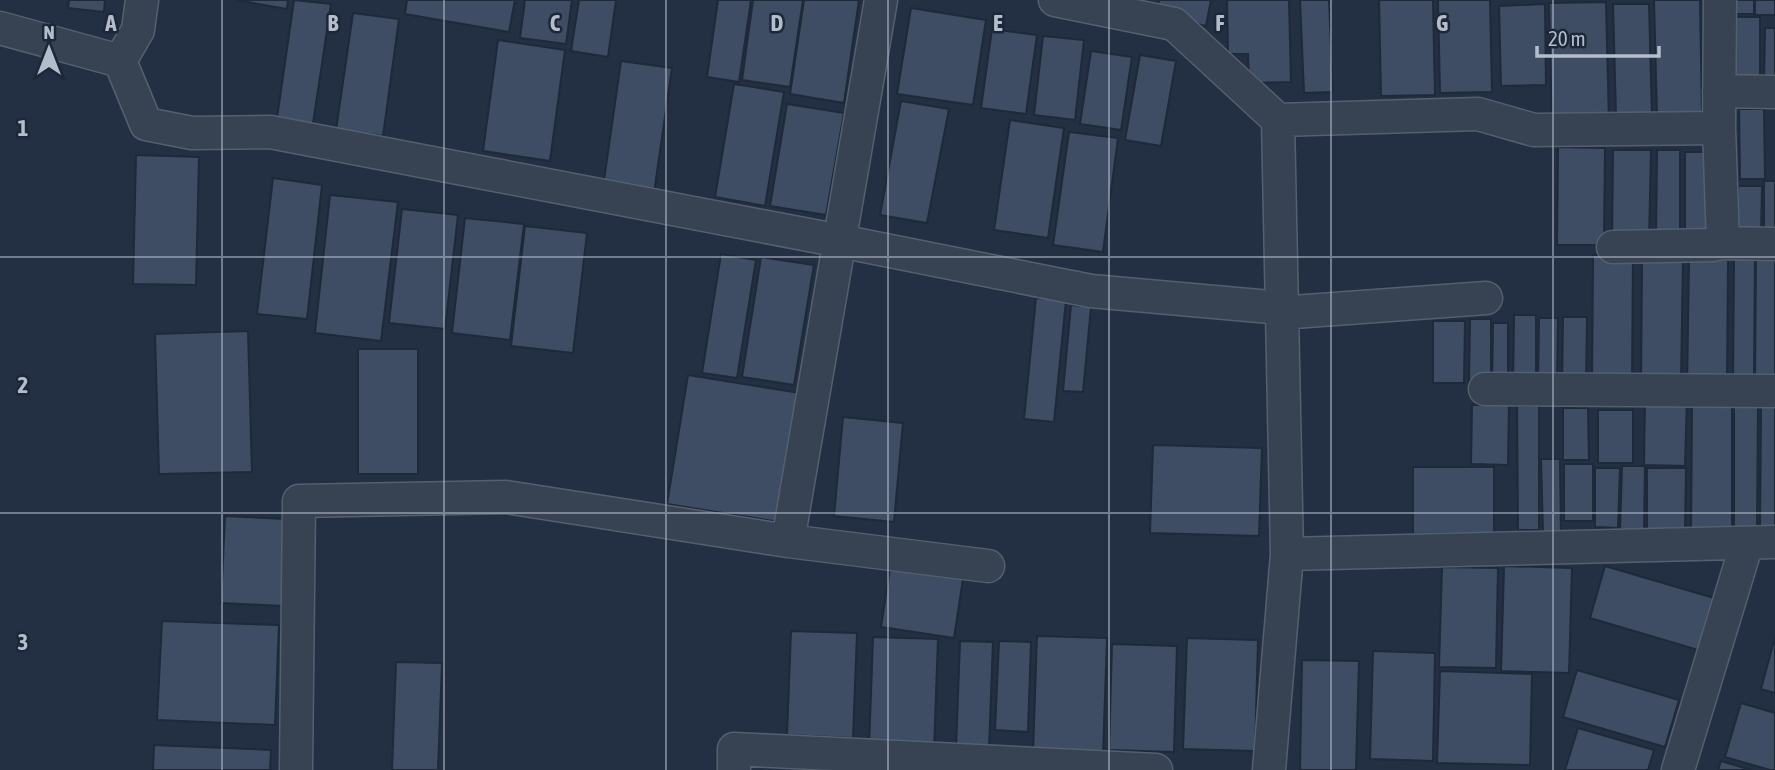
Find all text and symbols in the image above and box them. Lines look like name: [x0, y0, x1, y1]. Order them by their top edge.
text: A: [104, 10, 117, 36]
text: B: [328, 10, 339, 36]
text: C: [550, 10, 561, 36]
text: D: [771, 10, 784, 36]
text: E: [993, 10, 1003, 36]
text: F: [1215, 10, 1225, 36]
text: G: [1436, 10, 1448, 36]
north arrow: [14, 14, 84, 84]
scale bar: [1537, 14, 1660, 58]
text: N: [43, 21, 55, 43]
text: 20 m: [1548, 26, 1586, 50]
text: 1: [18, 115, 29, 141]
text: 2: [18, 372, 28, 398]
text: 3: [18, 629, 28, 655]

